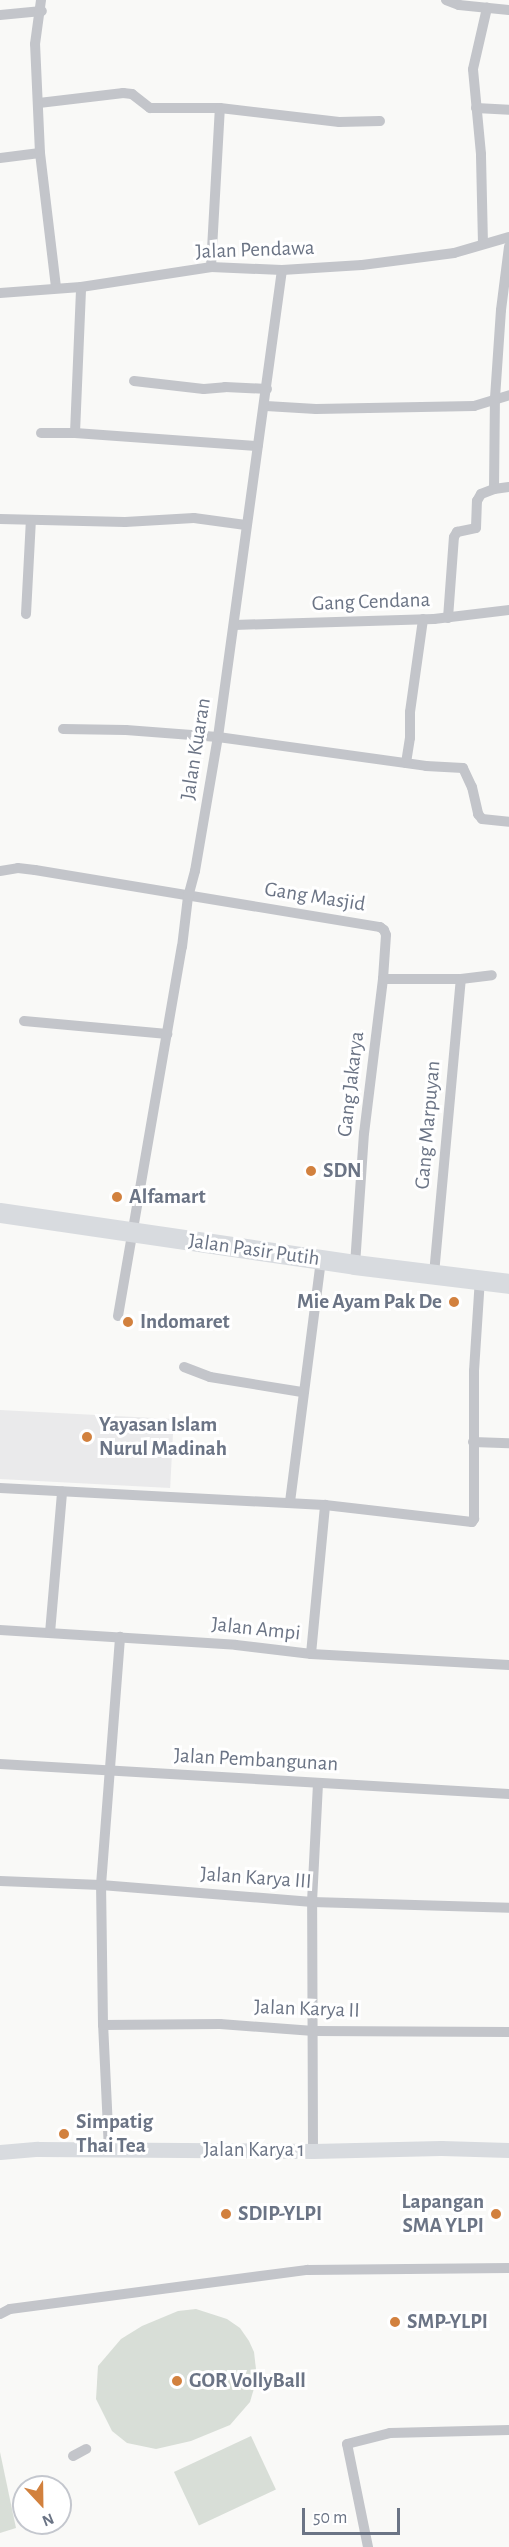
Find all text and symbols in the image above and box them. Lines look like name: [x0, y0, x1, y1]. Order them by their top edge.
street label: Jalan Pendawa: [195, 235, 315, 265]
street label: Gang Cendana: [311, 587, 431, 617]
street label: Jalan Kuaran: [175, 696, 217, 802]
street label: Gang Masjid: [263, 877, 367, 917]
street label: Gang Jakarya: [332, 1030, 370, 1138]
street label: Gang Marpuyan: [410, 1060, 446, 1190]
place label: SDN: [323, 1158, 362, 1184]
marker: SDN: [304, 1164, 318, 1178]
place label: Alfamart: [129, 1184, 205, 1210]
marker: Alfamart: [110, 1190, 124, 1204]
street label: Jalan Pasir Putih: [187, 1228, 321, 1272]
place label: Mie Ayam Pak De: [297, 1289, 442, 1315]
marker: Mie Ayam Pak De: [447, 1295, 461, 1309]
place label: Indomaret: [140, 1309, 230, 1335]
marker: Indomaret: [121, 1315, 135, 1329]
place label: Yayasan Islam Nurul Madinah: [99, 1412, 227, 1462]
marker: Yayasan Islam Nurul Madinah: [80, 1430, 94, 1444]
street label: Jalan Ampi: [210, 1612, 302, 1646]
street label: Jalan Pembangunan: [173, 1743, 339, 1777]
street label: Jalan Karya III: [200, 1862, 312, 1894]
street label: Jalan Karya II: [254, 1995, 360, 2023]
place label: Simpatig Thai Tea: [76, 2109, 153, 2159]
marker: Simpatig Thai Tea: [57, 2127, 71, 2141]
street label: Jalan Karya 1: [203, 2137, 305, 2163]
place label: Lapangan SMA YLPI: [402, 2189, 484, 2239]
place label: SDIP-YLPI: [238, 2201, 322, 2227]
marker: SDIP-YLPI: [219, 2207, 233, 2221]
marker: Lapangan SMA YLPI: [489, 2207, 503, 2221]
place label: SMP-YLPI: [407, 2309, 488, 2335]
marker: SMP-YLPI: [388, 2315, 402, 2329]
place label: GOR VollyBall: [189, 2368, 306, 2394]
marker: GOR VollyBall: [170, 2374, 184, 2388]
north arrow: [12, 2475, 72, 2535]
scale bar: [305, 2496, 402, 2534]
text: 50 m: [313, 2509, 347, 2527]
text: N: [40, 2510, 56, 2529]

